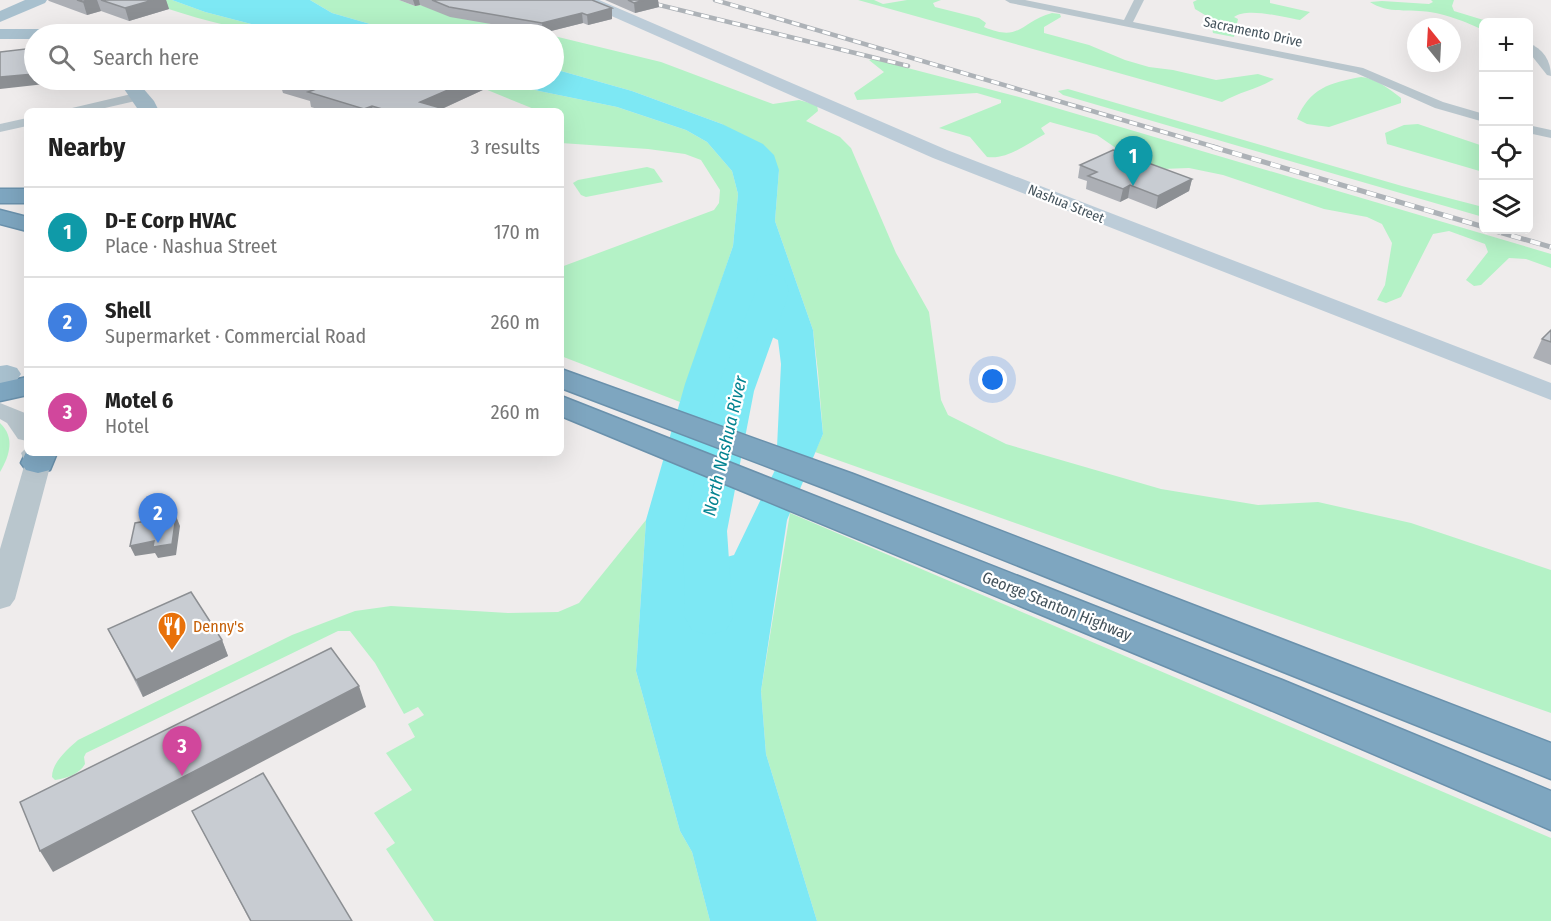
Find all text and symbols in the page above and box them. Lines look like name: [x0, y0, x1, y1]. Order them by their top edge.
street label: Sacramento Drive: [1202, 13, 1304, 51]
north arrow: [1407, 18, 1461, 72]
map controls: [1479, 18, 1533, 234]
button: +: [1479, 18, 1533, 72]
search box: [24, 24, 564, 90]
icon: search: [45, 41, 78, 74]
text: Search here: [93, 44, 199, 71]
button: −: [1479, 72, 1533, 126]
button: locate: [1479, 126, 1533, 180]
text: Nearby: [48, 132, 125, 163]
text: 3 results: [471, 135, 540, 159]
pin: 1: [1114, 136, 1152, 186]
button: layers: [1479, 180, 1533, 234]
street label: Nashua Street: [1025, 181, 1107, 227]
text: D-E Corp HVAC: [105, 207, 236, 234]
text: 1: [63, 220, 72, 244]
text: 170 m: [494, 220, 540, 244]
text: Place · Nashua Street: [105, 234, 277, 258]
text: Shell: [105, 297, 151, 324]
text: 2: [63, 310, 72, 334]
text: 260 m: [491, 310, 540, 334]
text: Supermarket · Commercial Road: [105, 324, 366, 348]
your location: [978, 365, 1007, 394]
water label: North Nashua River: [698, 373, 752, 518]
text: Motel 6: [105, 387, 173, 414]
text: 3: [63, 400, 72, 424]
text: 260 m: [491, 400, 540, 424]
text: Hotel: [105, 414, 149, 438]
pin: 2: [138, 494, 178, 543]
street label: George Stanton Highway: [980, 567, 1135, 645]
restaurant icon: Denny's: [156, 610, 188, 652]
place label: Denny's: [193, 617, 244, 636]
pin: 3: [162, 726, 201, 776]

